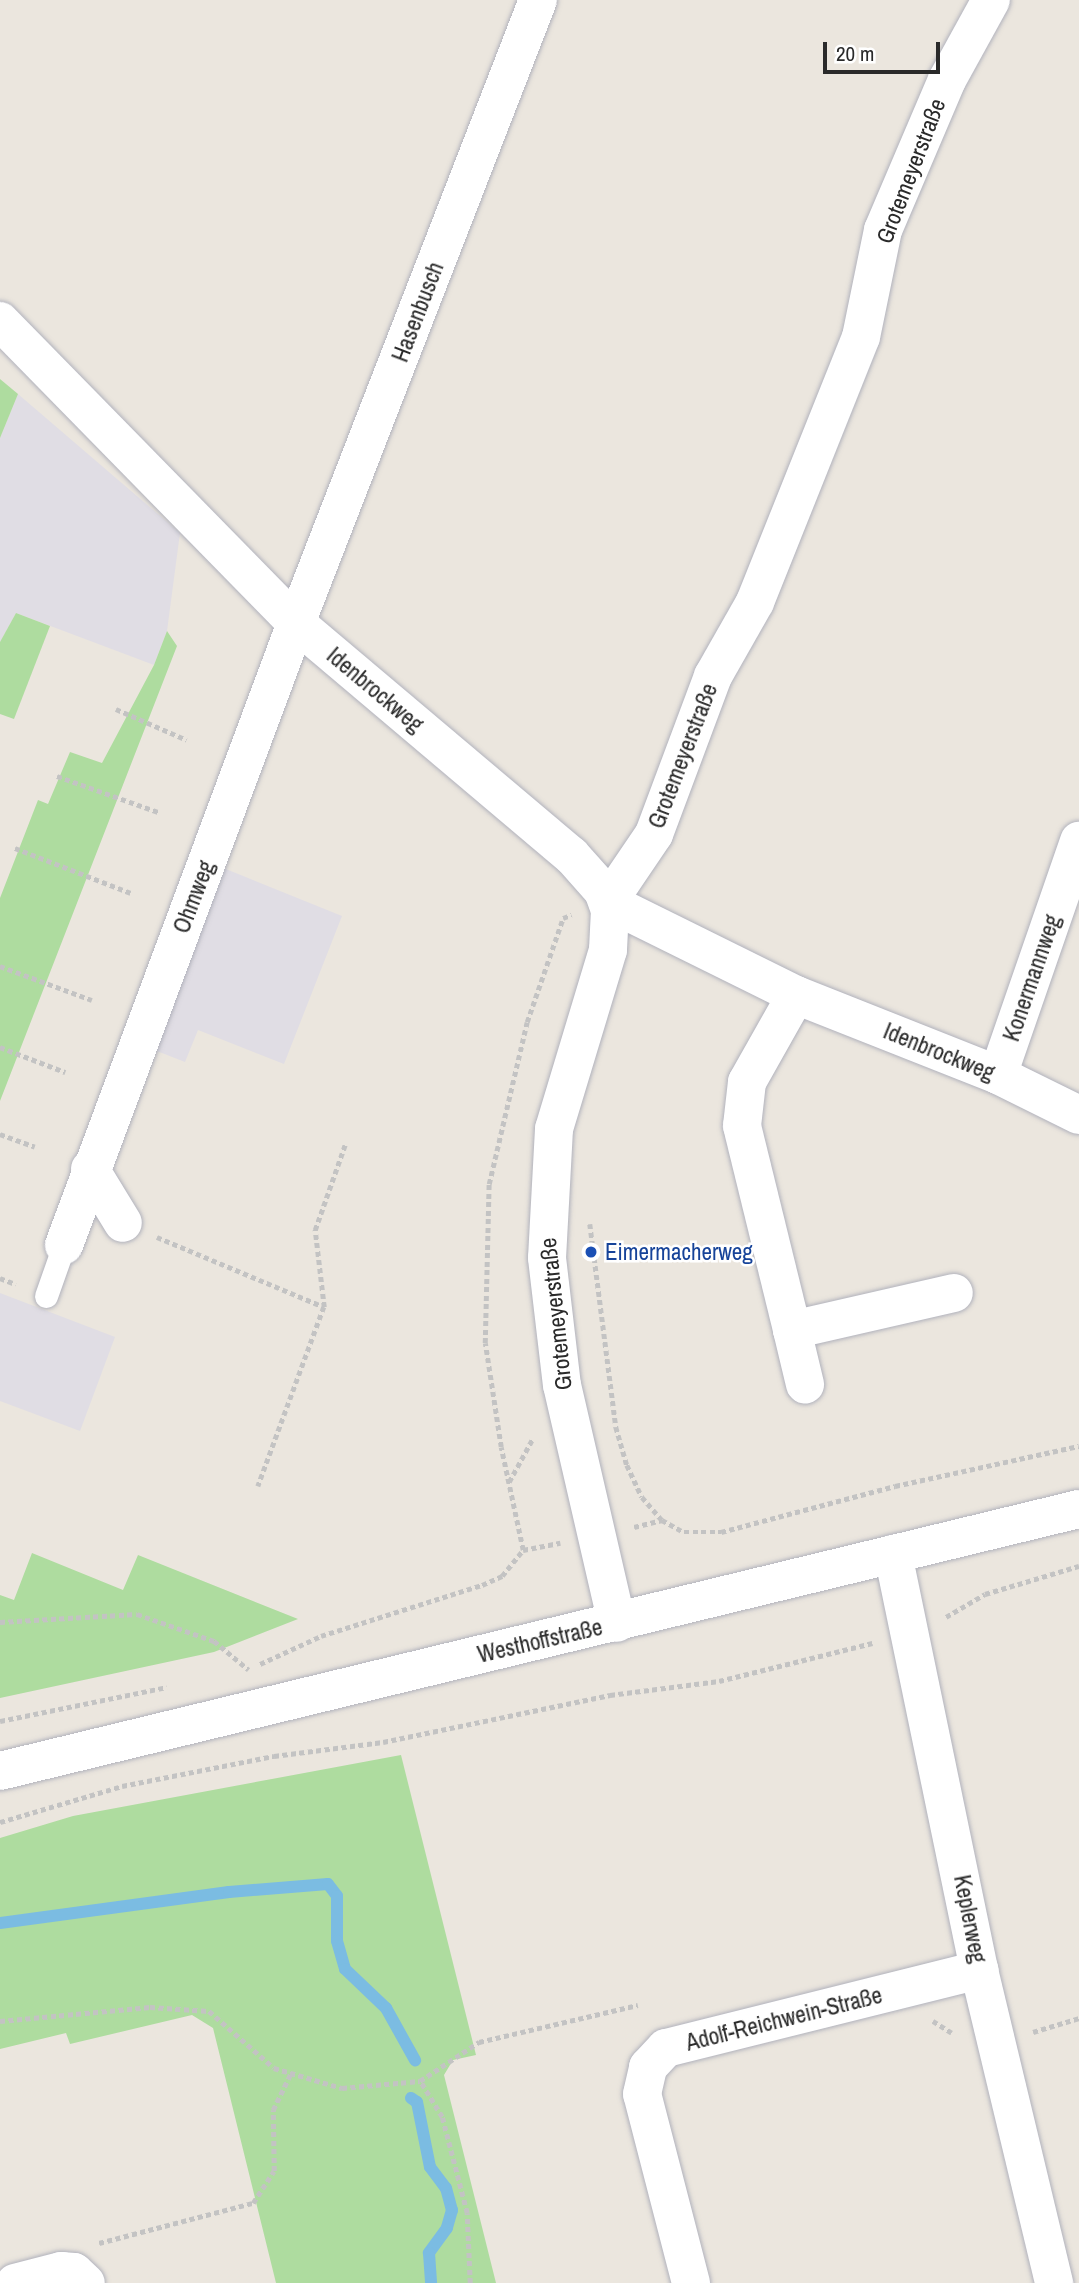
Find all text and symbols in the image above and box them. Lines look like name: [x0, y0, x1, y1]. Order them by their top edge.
scale bar: [827, 28, 944, 72]
text: 20 m: [836, 39, 874, 68]
street label: Grotemeyerstraße: [871, 95, 951, 247]
street label: Hasenbusch: [386, 258, 450, 366]
street label: Idenbrockweg: [321, 642, 429, 738]
street label: Grotemeyerstraße: [643, 680, 723, 832]
street label: Ohmweg: [168, 857, 220, 937]
street label: Konermannweg: [997, 911, 1067, 1045]
street label: Idenbrockweg: [879, 1017, 999, 1087]
street label: Grotemeyerstraße: [534, 1236, 578, 1392]
place label: Eimermacherweg: [605, 1238, 753, 1266]
marker: Eimermacherweg: [583, 1244, 599, 1260]
street label: Westhoffstraße: [475, 1613, 605, 1669]
street label: Keplerweg: [948, 1873, 992, 1965]
street label: Adolf-Reichwein-Straße: [683, 1981, 885, 2057]

